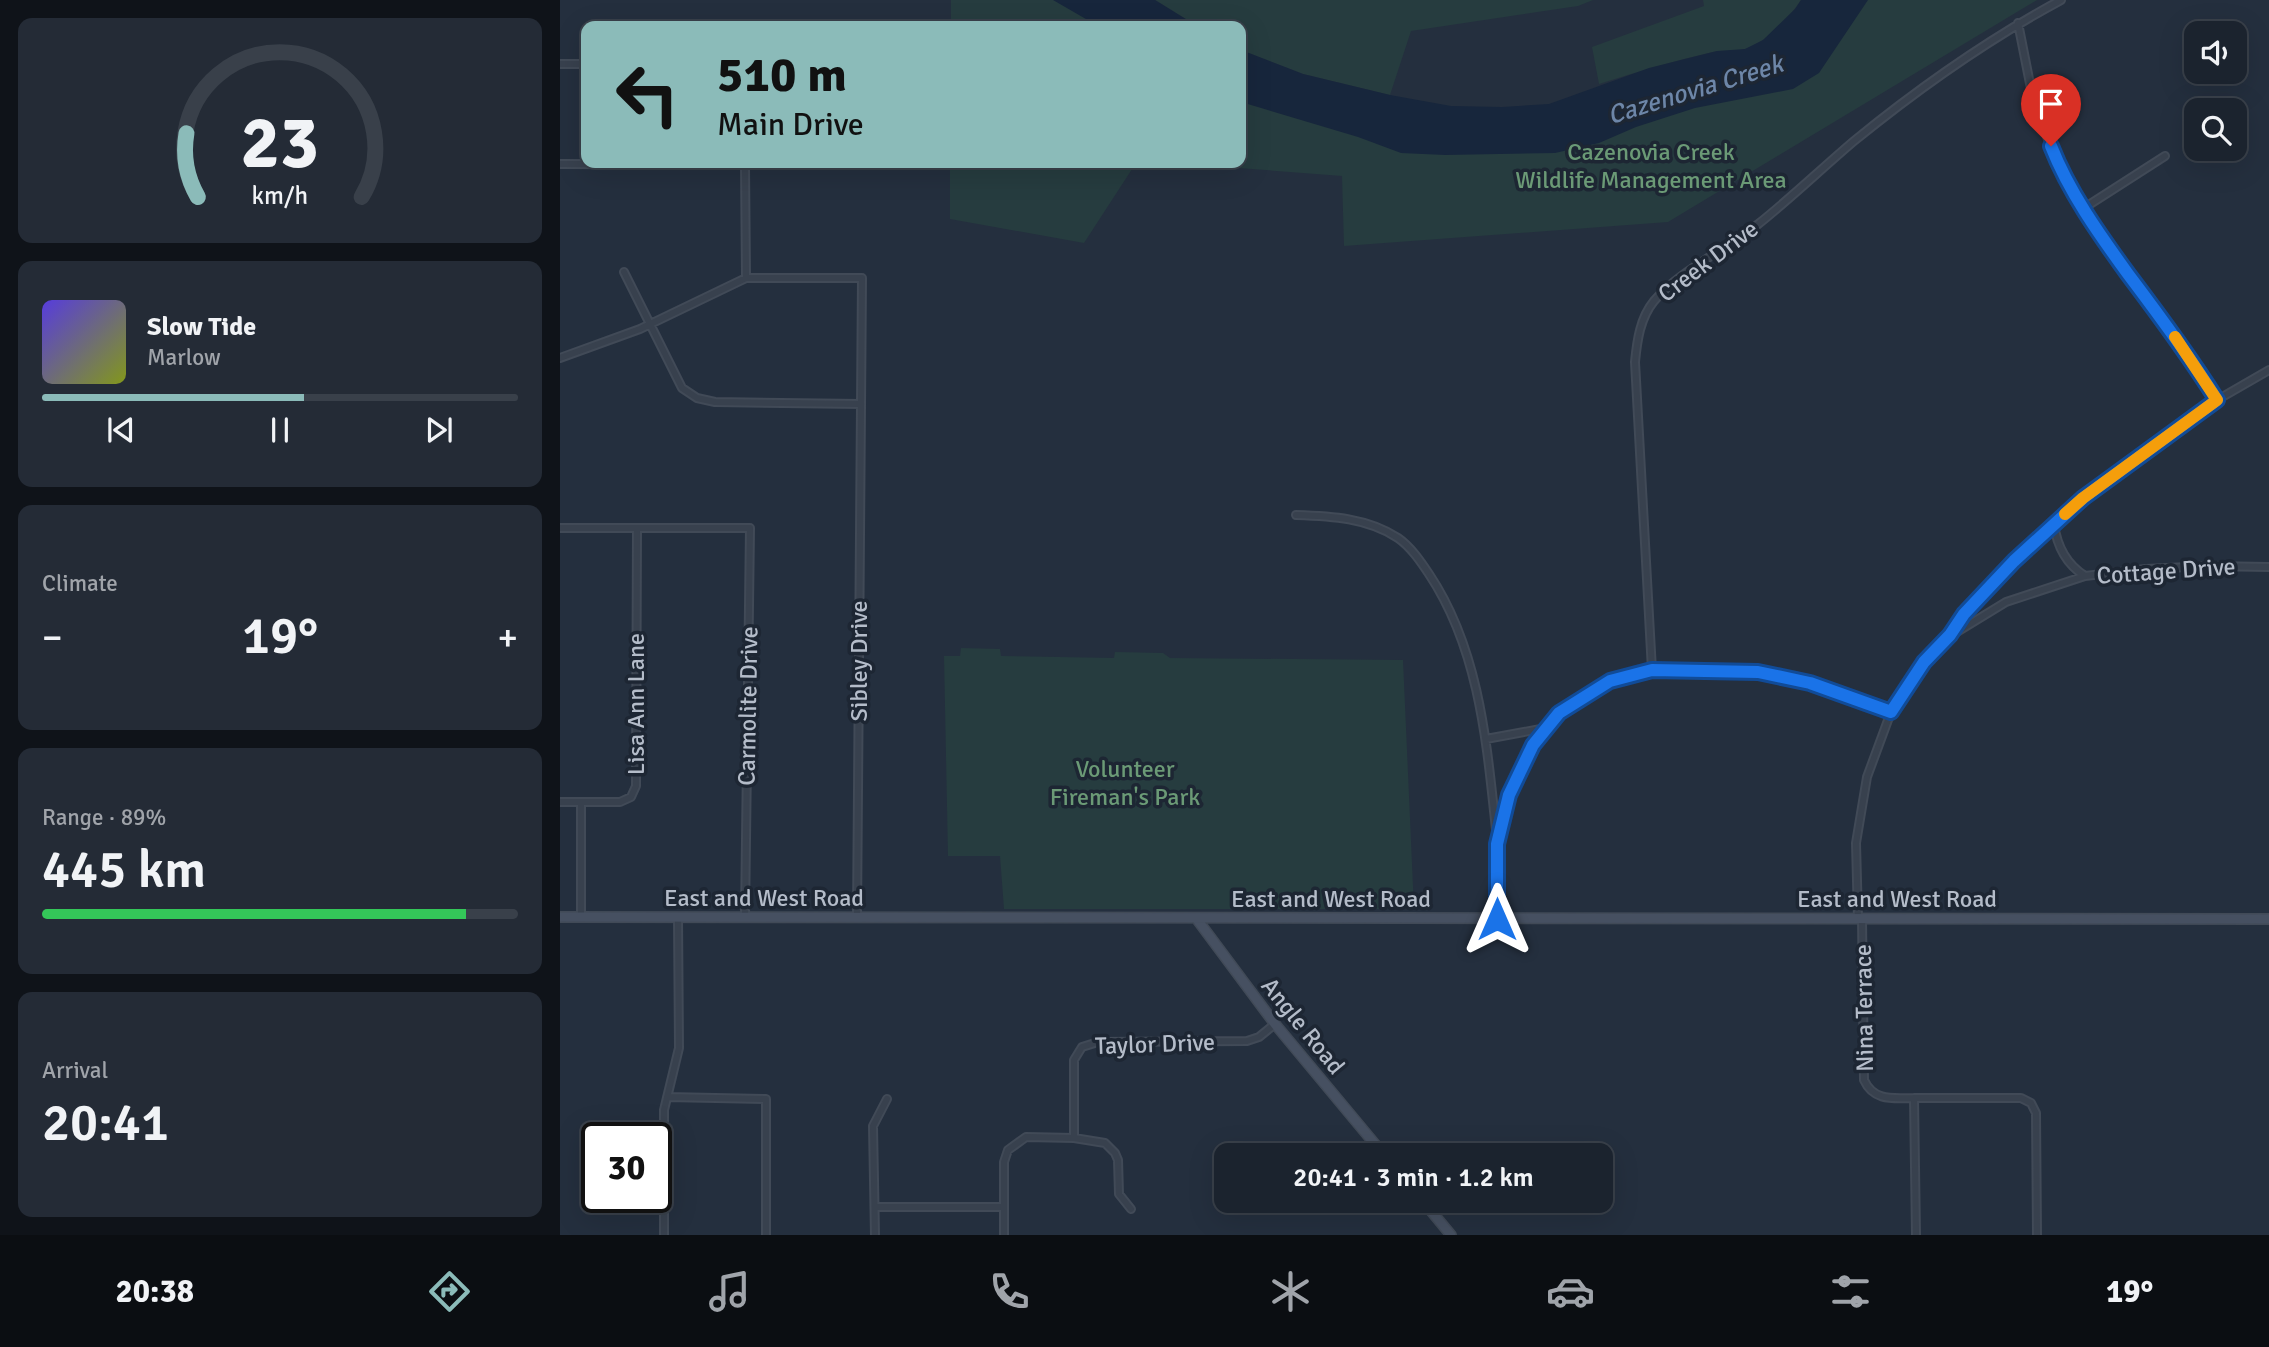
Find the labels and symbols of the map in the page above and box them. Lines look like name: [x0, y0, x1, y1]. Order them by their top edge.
water label: Cazenovia Creek: [1604, 48, 1789, 132]
pin: [2021, 74, 2081, 146]
park label: Cazenovia Creek Wildlife Management Area: [1515, 137, 1787, 195]
street label: Creek Drive: [1652, 214, 1764, 308]
street label: Cottage Drive: [2096, 551, 2236, 591]
street label: Sibley Drive: [844, 600, 874, 722]
street label: Carmolite Drive: [732, 626, 764, 786]
street label: Lisa Ann Lane: [621, 633, 651, 775]
park label: Volunteer Fireman's Park: [1050, 754, 1200, 812]
position arrow: [1460, 882, 1534, 956]
street label: East and West Road: [664, 883, 864, 913]
street label: East and West Road: [1231, 884, 1431, 914]
street label: East and West Road: [1797, 884, 1997, 914]
street label: Nina Terrace: [1848, 944, 1880, 1072]
street label: Angle Road: [1255, 972, 1351, 1080]
street label: Taylor Drive: [1094, 1027, 1216, 1061]
speed limit sign: 30: [581, 1122, 672, 1213]

